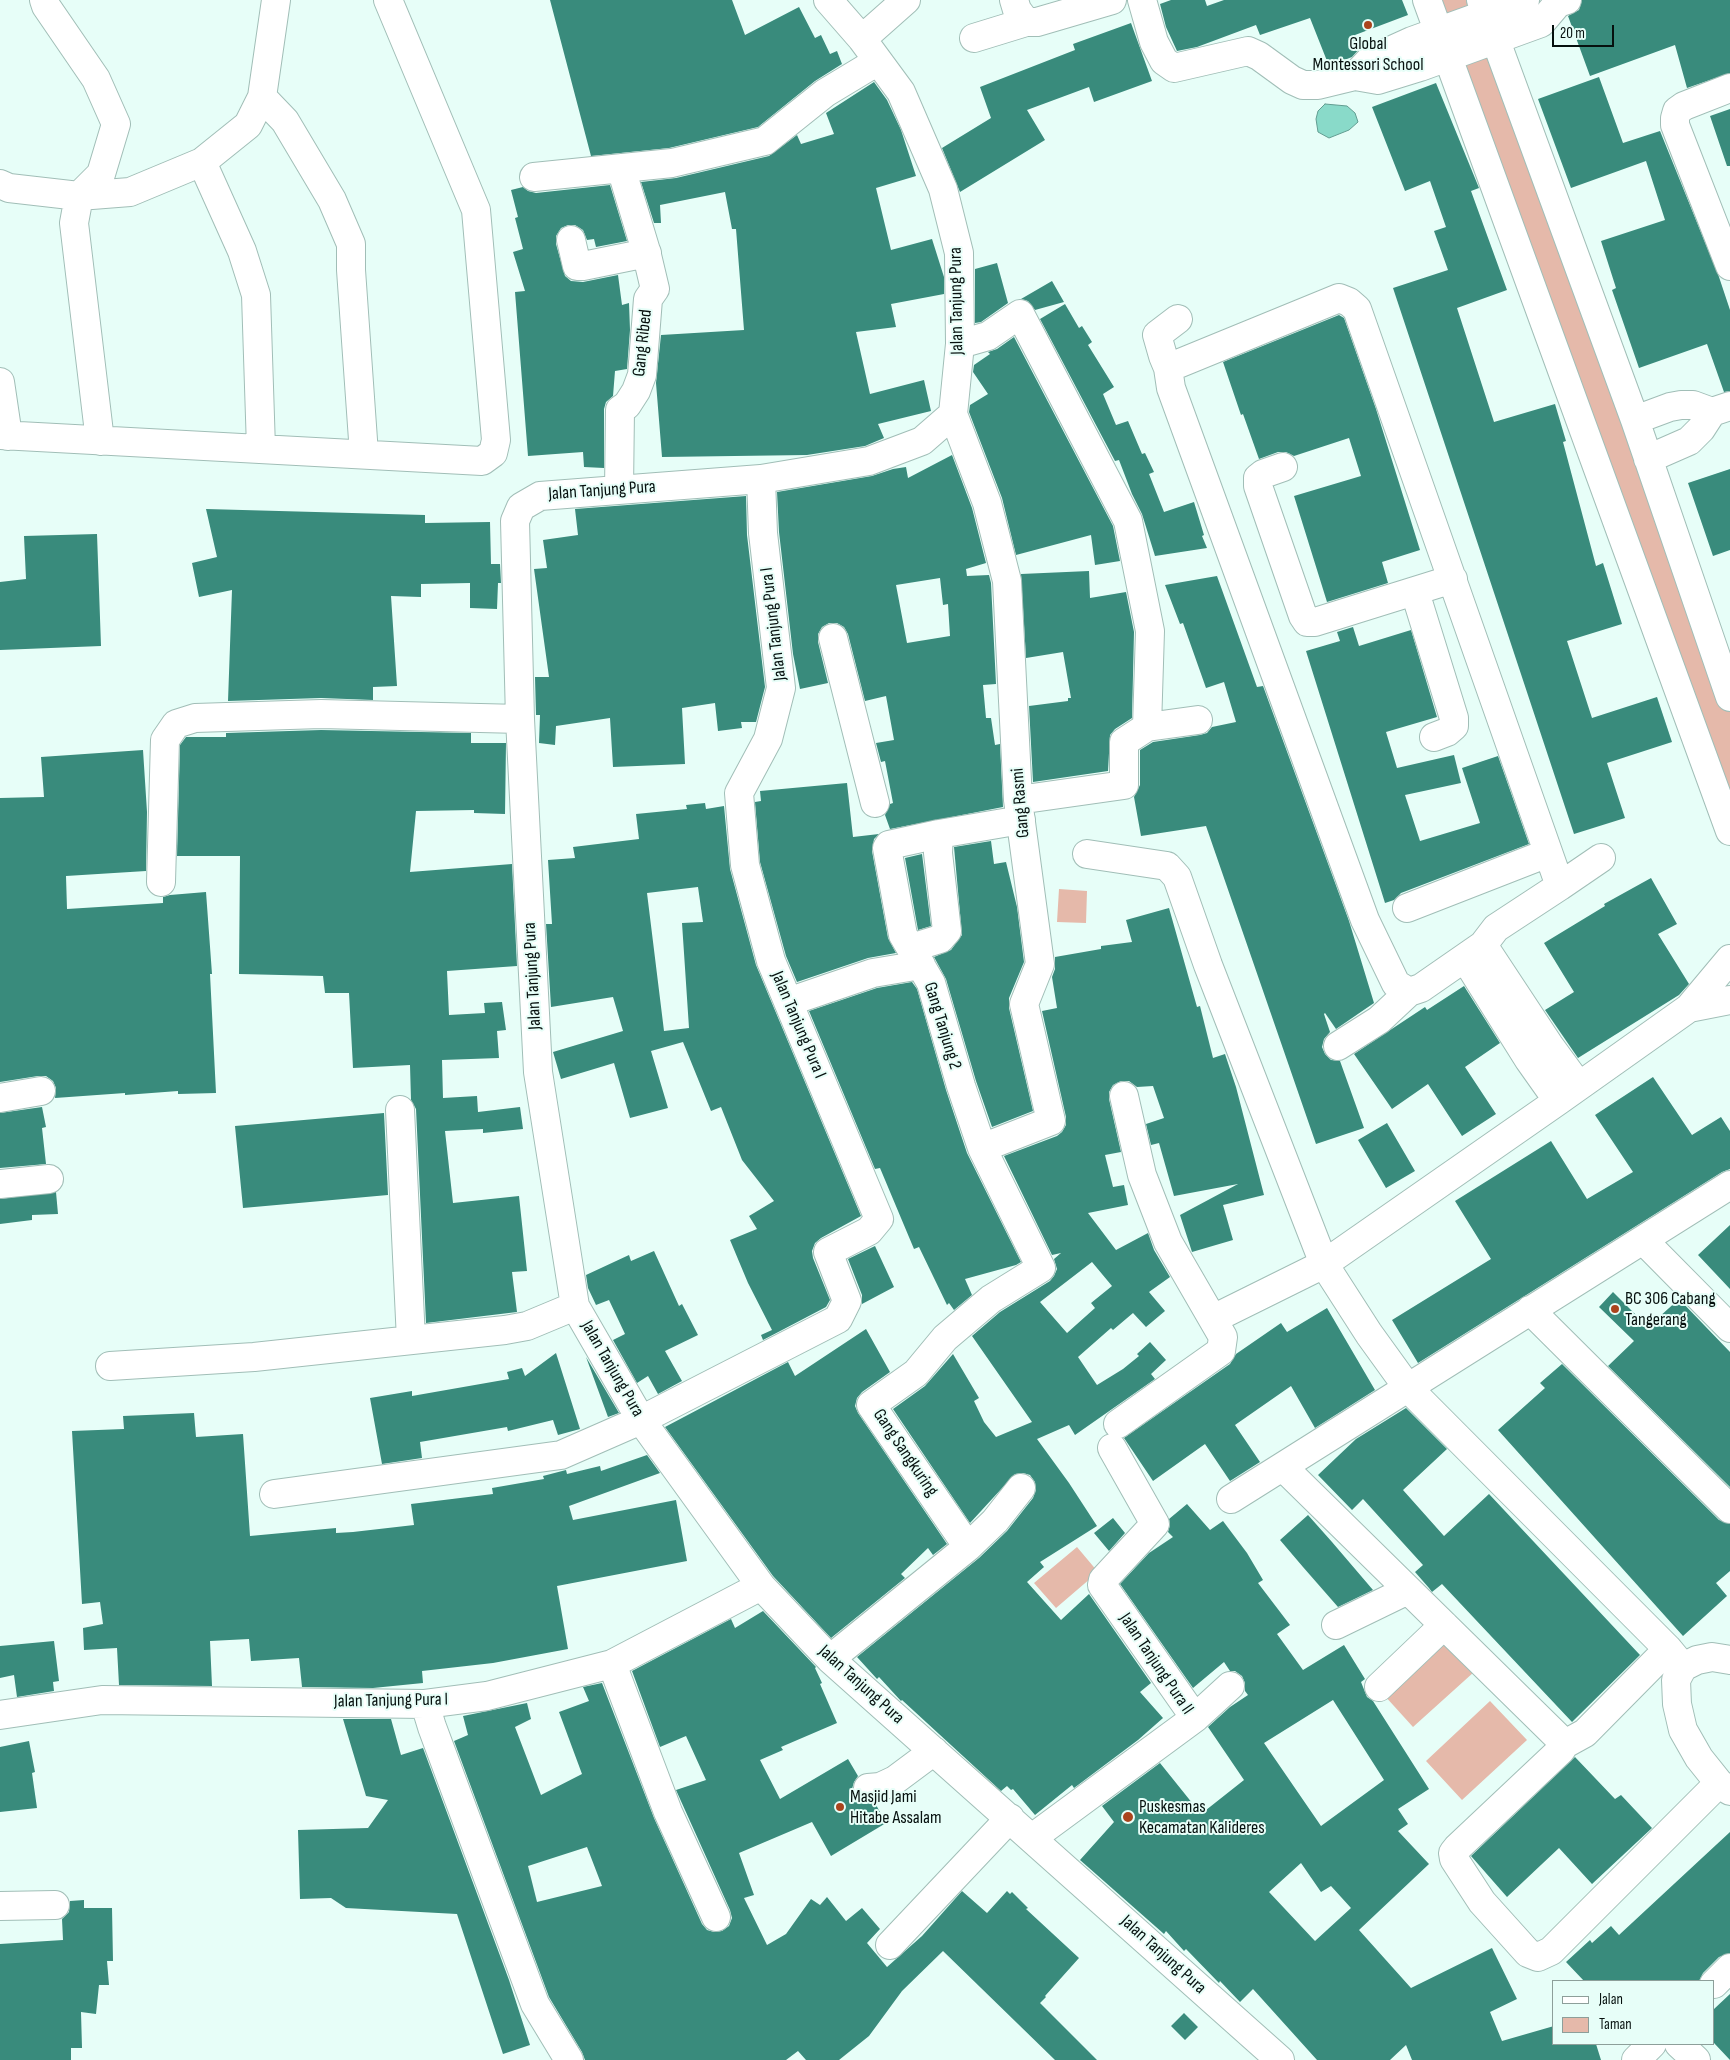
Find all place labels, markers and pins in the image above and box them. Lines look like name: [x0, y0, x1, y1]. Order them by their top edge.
marker: Global Montessori School: [1362, 19, 1374, 31]
place label: Global Montessori School: [1312, 33, 1424, 76]
place label: BC 306 Cabang Tangerang: [1625, 1288, 1716, 1330]
marker: BC 306 Cabang Tangerang: [1609, 1303, 1621, 1315]
place label: Masjid Jami Hitabe Assalam: [850, 1786, 942, 1828]
place label: Puskesmas Kecamatan Kalideres: [1139, 1796, 1265, 1838]
marker: Masjid Jami Hitabe Assalam: [834, 1801, 846, 1813]
marker: Puskesmas Kecamatan Kalideres: [1121, 1810, 1135, 1824]

